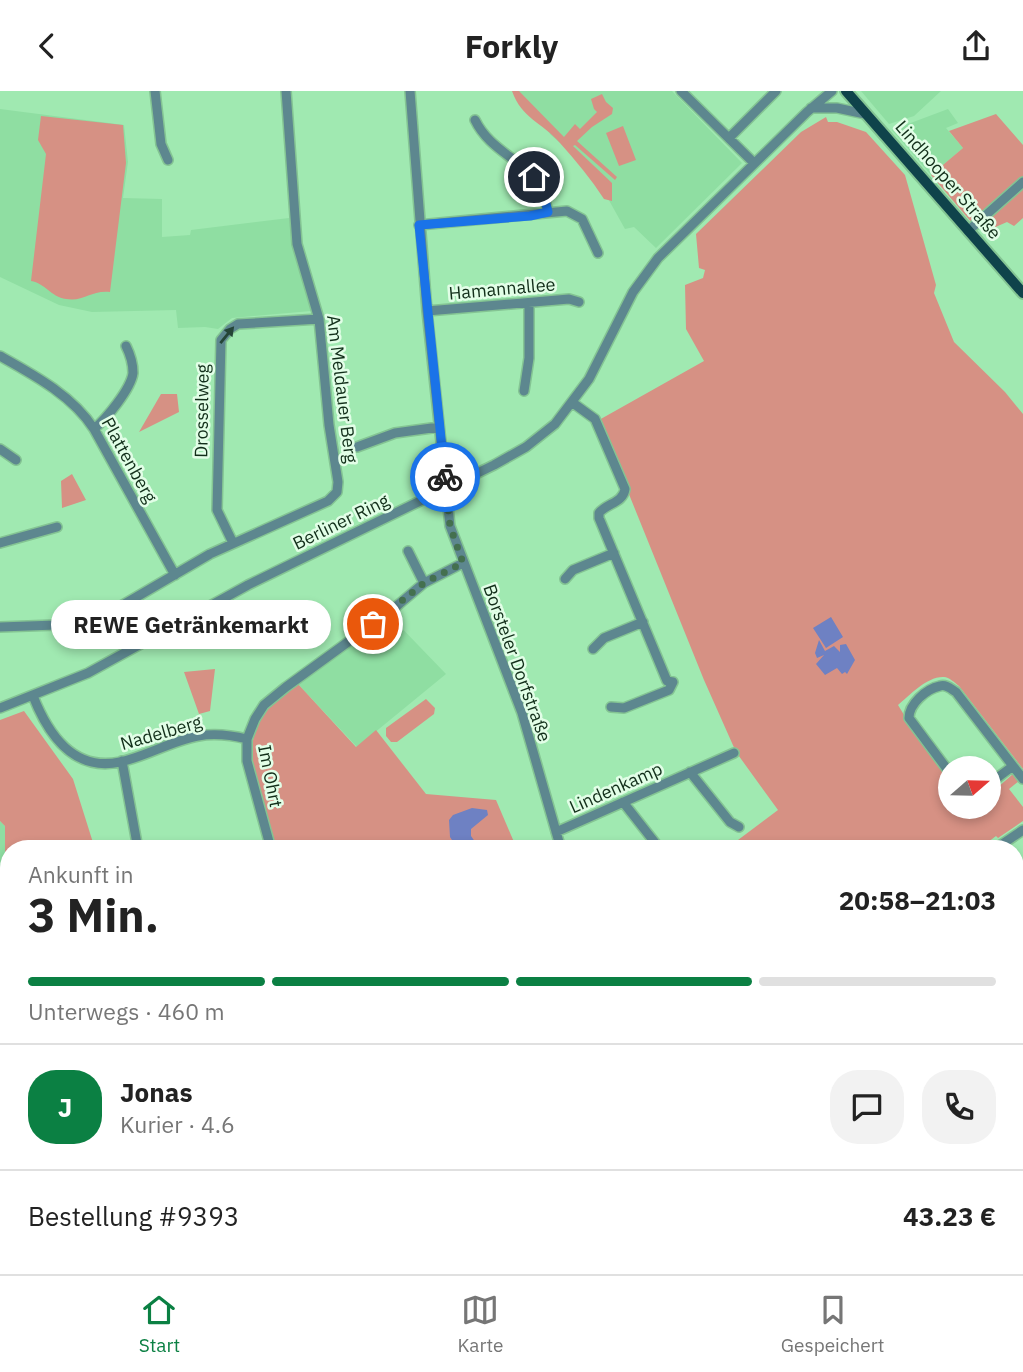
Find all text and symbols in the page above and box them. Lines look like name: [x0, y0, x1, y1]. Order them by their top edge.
text: Forkly: [465, 25, 558, 67]
icon: back: [28, 27, 66, 65]
icon: share: [957, 27, 995, 65]
street label: Lindhooper Straße: [890, 115, 1006, 244]
pin: [504, 147, 564, 207]
icon: home: [515, 158, 553, 196]
street label: Hamannallee: [448, 272, 556, 305]
street label: Am Meldauer Berg: [322, 313, 363, 465]
one-way arrow: [220, 326, 235, 344]
street label: Drosselweg: [189, 363, 214, 458]
street label: Plattenberg: [97, 413, 163, 507]
courier: [410, 442, 480, 512]
icon: bike: [426, 458, 464, 496]
street label: Berliner Ring: [289, 488, 393, 555]
street label: Borsteler Dorfstraße: [478, 581, 557, 745]
pin: [343, 594, 403, 654]
callout: REWE Getränkemarkt: [51, 599, 331, 649]
icon: bag: [354, 605, 392, 643]
text: REWE Getränkemarkt: [73, 609, 309, 639]
street label: Nadelberg: [118, 710, 205, 755]
street label: Im Ohrt: [253, 743, 288, 809]
north arrow: [938, 756, 1001, 819]
map controls: [938, 756, 1001, 819]
street label: Lindenkamp: [566, 757, 666, 818]
text: Ankunft in: [28, 859, 134, 889]
text: 20:58–21:03: [839, 883, 996, 917]
text: 3 Min.: [28, 885, 159, 945]
text: Unterwegs · 460 m: [28, 996, 225, 1026]
button: chat: [830, 1070, 904, 1144]
button: phone: [922, 1070, 996, 1144]
text: Jonas: [120, 1075, 193, 1109]
text: J: [58, 1090, 72, 1124]
text: Kurier · 4.6: [120, 1109, 235, 1139]
text: Bestellung #9393: [28, 1199, 239, 1233]
text: 43.23 €: [903, 1199, 996, 1233]
tab: Start: [139, 1291, 180, 1357]
tab: Karte: [458, 1291, 503, 1357]
tab: Gespeichert: [781, 1291, 884, 1357]

